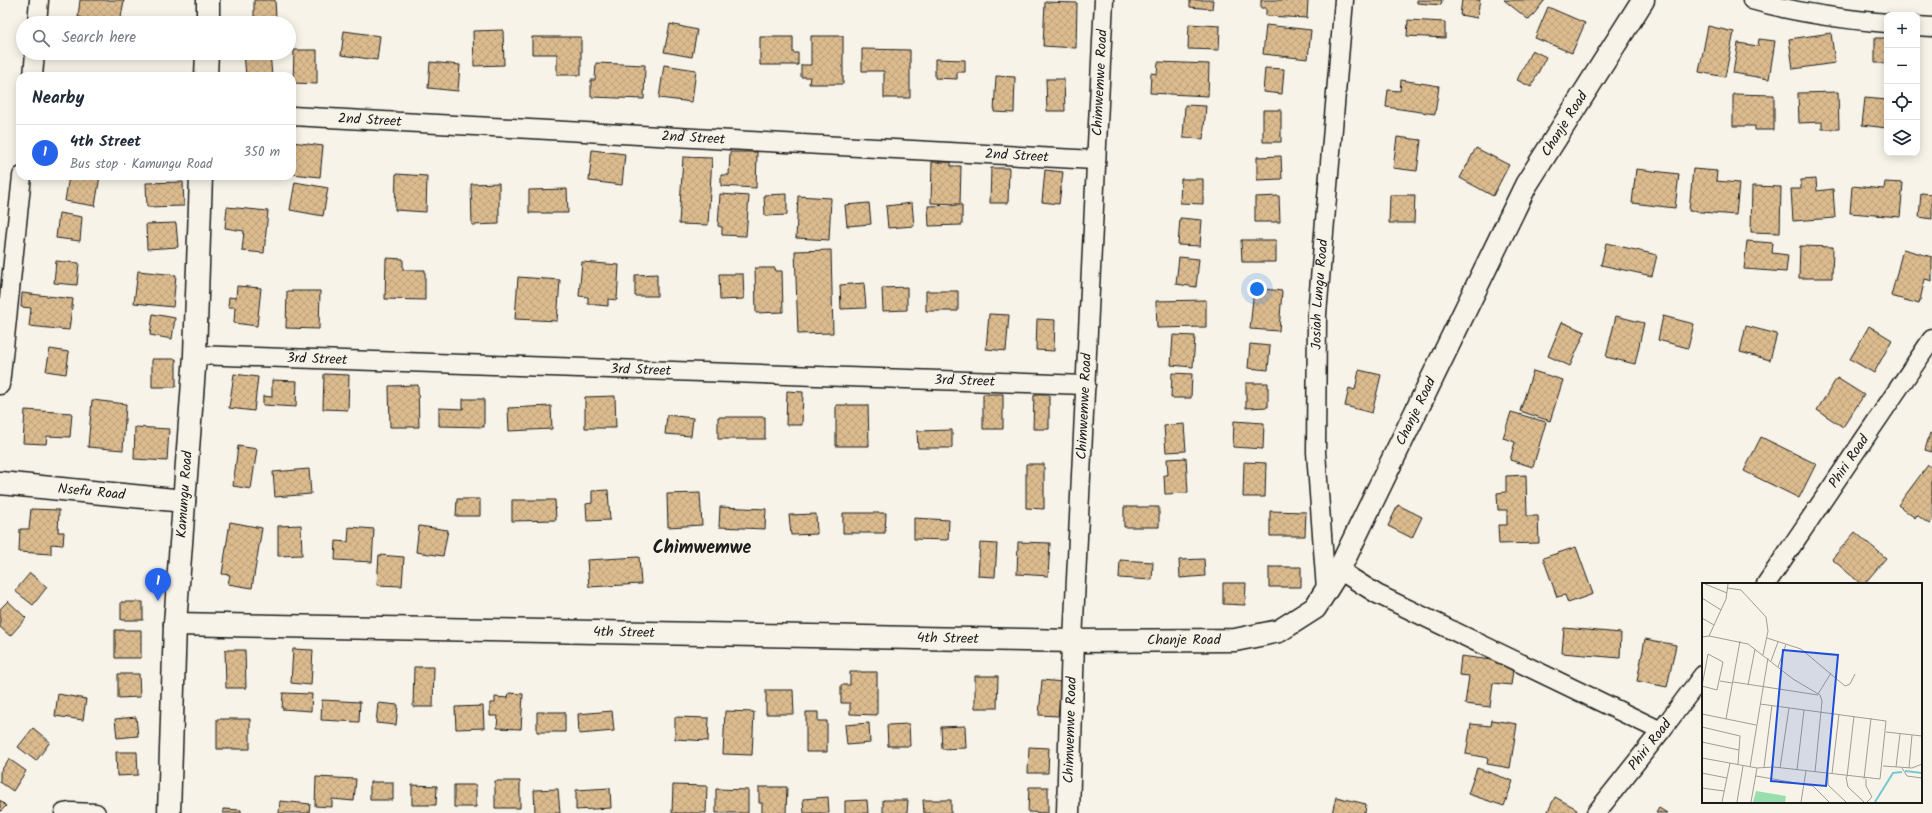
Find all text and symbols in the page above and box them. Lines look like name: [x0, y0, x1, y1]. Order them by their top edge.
map controls: [1884, 12, 1920, 156]
button: +: [1884, 12, 1920, 48]
search box: [16, 16, 296, 60]
text: Search here: [62, 26, 136, 50]
icon: search: [30, 27, 52, 49]
street label: Chimwemwe Road: [1086, 28, 1114, 137]
button: −: [1884, 48, 1920, 84]
button: locate: [1884, 84, 1920, 120]
text: Nearby: [32, 85, 84, 112]
street label: Chanje Road: [1536, 86, 1594, 161]
street label: 2nd Street: [337, 108, 403, 133]
button: layers: [1884, 120, 1920, 156]
street label: 2nd Street: [661, 125, 726, 151]
text: 4th Street: [70, 130, 141, 154]
text: 1: [43, 142, 47, 163]
text: 350 m: [244, 142, 280, 163]
street label: 2nd Street: [984, 143, 1050, 168]
text: Bus stop · Kamungu Road: [70, 154, 212, 175]
street label: Josiah Lungu Road: [1306, 237, 1334, 350]
your location: [1247, 279, 1267, 299]
street label: 3rd Street: [286, 347, 348, 371]
street label: Chimwemwe Road: [1071, 351, 1098, 460]
street label: 3rd Street: [610, 358, 672, 382]
street label: 3rd Street: [934, 369, 996, 393]
street label: Chanje Road: [1390, 373, 1442, 449]
street label: Phiri Road: [1823, 430, 1876, 493]
street label: Kamungu Road: [170, 449, 199, 539]
street label: Nsefu Road: [57, 478, 127, 506]
district label: Chimwemwe: [653, 534, 751, 563]
pin: 1: [145, 568, 171, 601]
inset map: [1702, 583, 1922, 803]
street label: 4th Street: [593, 621, 656, 644]
street label: 4th Street: [917, 627, 980, 650]
street label: Chanje Road: [1147, 629, 1222, 652]
street label: Chimwemwe Road: [1058, 675, 1083, 784]
street label: Phiri Road: [1623, 714, 1678, 775]

